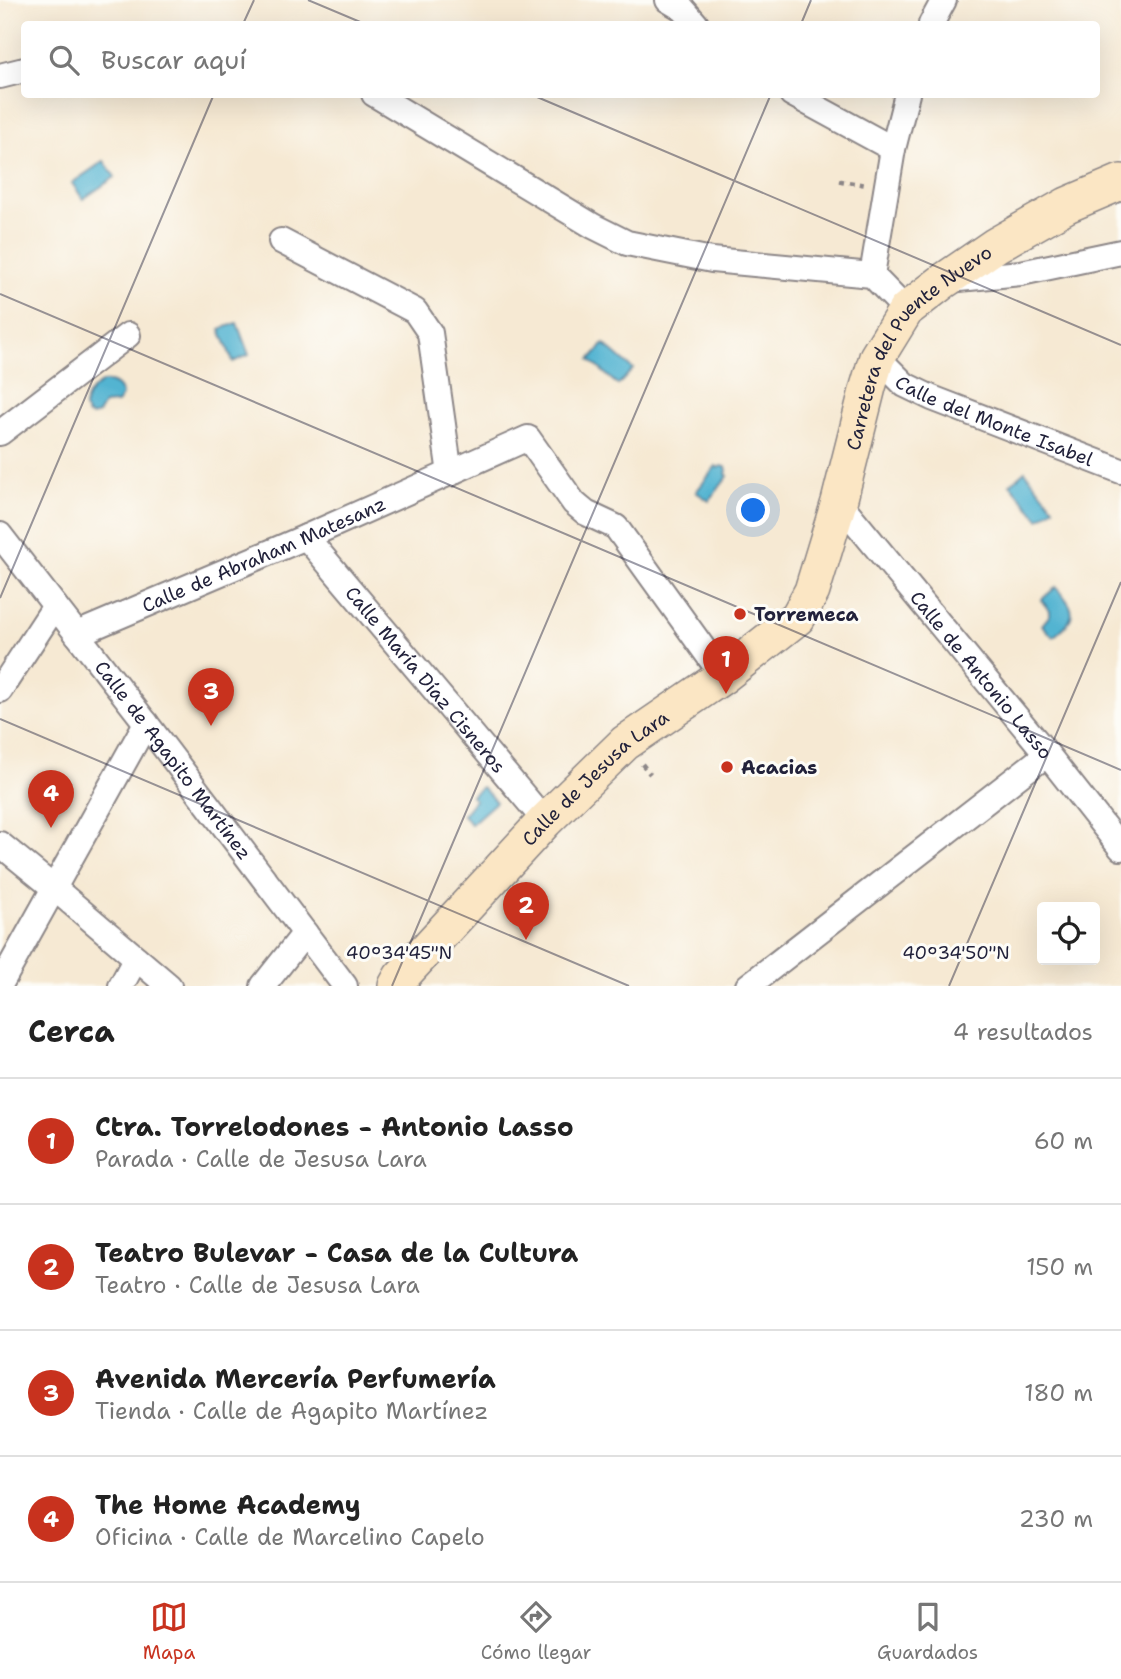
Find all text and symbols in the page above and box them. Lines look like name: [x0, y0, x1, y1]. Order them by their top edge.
search box: [21, 21, 1100, 98]
icon: search: [45, 41, 83, 79]
text: Buscar aquí: [101, 42, 247, 77]
street label: Carretera del Puente Nuevo: [841, 240, 997, 453]
street label: Calle del Monte Isabel: [889, 370, 1097, 472]
street label: Calle de Abraham Matesanz: [138, 491, 390, 618]
your location: [736, 493, 770, 527]
street label: Calle María Díaz Cisneros: [340, 581, 511, 778]
street label: Calle de Antonio Lasso: [904, 586, 1058, 764]
place label: Torremeca: [754, 602, 859, 627]
marker: Torremeca: [732, 606, 748, 622]
pin: 1: [703, 636, 749, 694]
street label: Calle de Agapito Martínez: [89, 656, 257, 865]
pin: 3: [188, 668, 234, 726]
street label: Calle de Jesusa Lara: [516, 705, 674, 851]
place label: Acacias: [741, 755, 817, 780]
marker: Acacias: [719, 759, 735, 775]
pin: 4: [28, 770, 74, 828]
pin: 2: [503, 882, 549, 940]
map controls: [1037, 902, 1100, 965]
button: locate: [1037, 902, 1100, 965]
text: 40°34'45"N: [346, 941, 452, 965]
text: 40°34'50"N: [902, 941, 1010, 965]
text: Cerca: [28, 1011, 115, 1052]
text: 4 resultados: [953, 1017, 1093, 1047]
text: Ctra. Torrelodones - Antonio Lasso: [95, 1109, 574, 1144]
text: 1: [46, 1126, 56, 1156]
text: 60 m: [1034, 1126, 1093, 1156]
text: Parada · Calle de Jesusa Lara: [95, 1144, 427, 1174]
text: Teatro Bulevar - Casa de la Cultura: [95, 1235, 578, 1270]
text: 2: [43, 1252, 59, 1282]
text: 150 m: [1026, 1252, 1093, 1282]
text: Teatro · Calle de Jesusa Lara: [95, 1270, 420, 1300]
text: Avenida Mercería Perfumería: [95, 1361, 496, 1396]
text: 3: [43, 1378, 59, 1408]
text: 180 m: [1024, 1378, 1093, 1408]
text: Tienda · Calle de Agapito Martínez: [95, 1396, 488, 1426]
text: The Home Academy: [95, 1487, 361, 1522]
text: 4: [43, 1504, 59, 1534]
text: 230 m: [1019, 1504, 1093, 1534]
text: Oficina · Calle de Marcelino Capelo: [95, 1522, 485, 1552]
tab: Mapa: [143, 1598, 195, 1665]
tab: Cómo llegar: [481, 1598, 592, 1665]
tab: Guardados: [877, 1598, 978, 1665]

